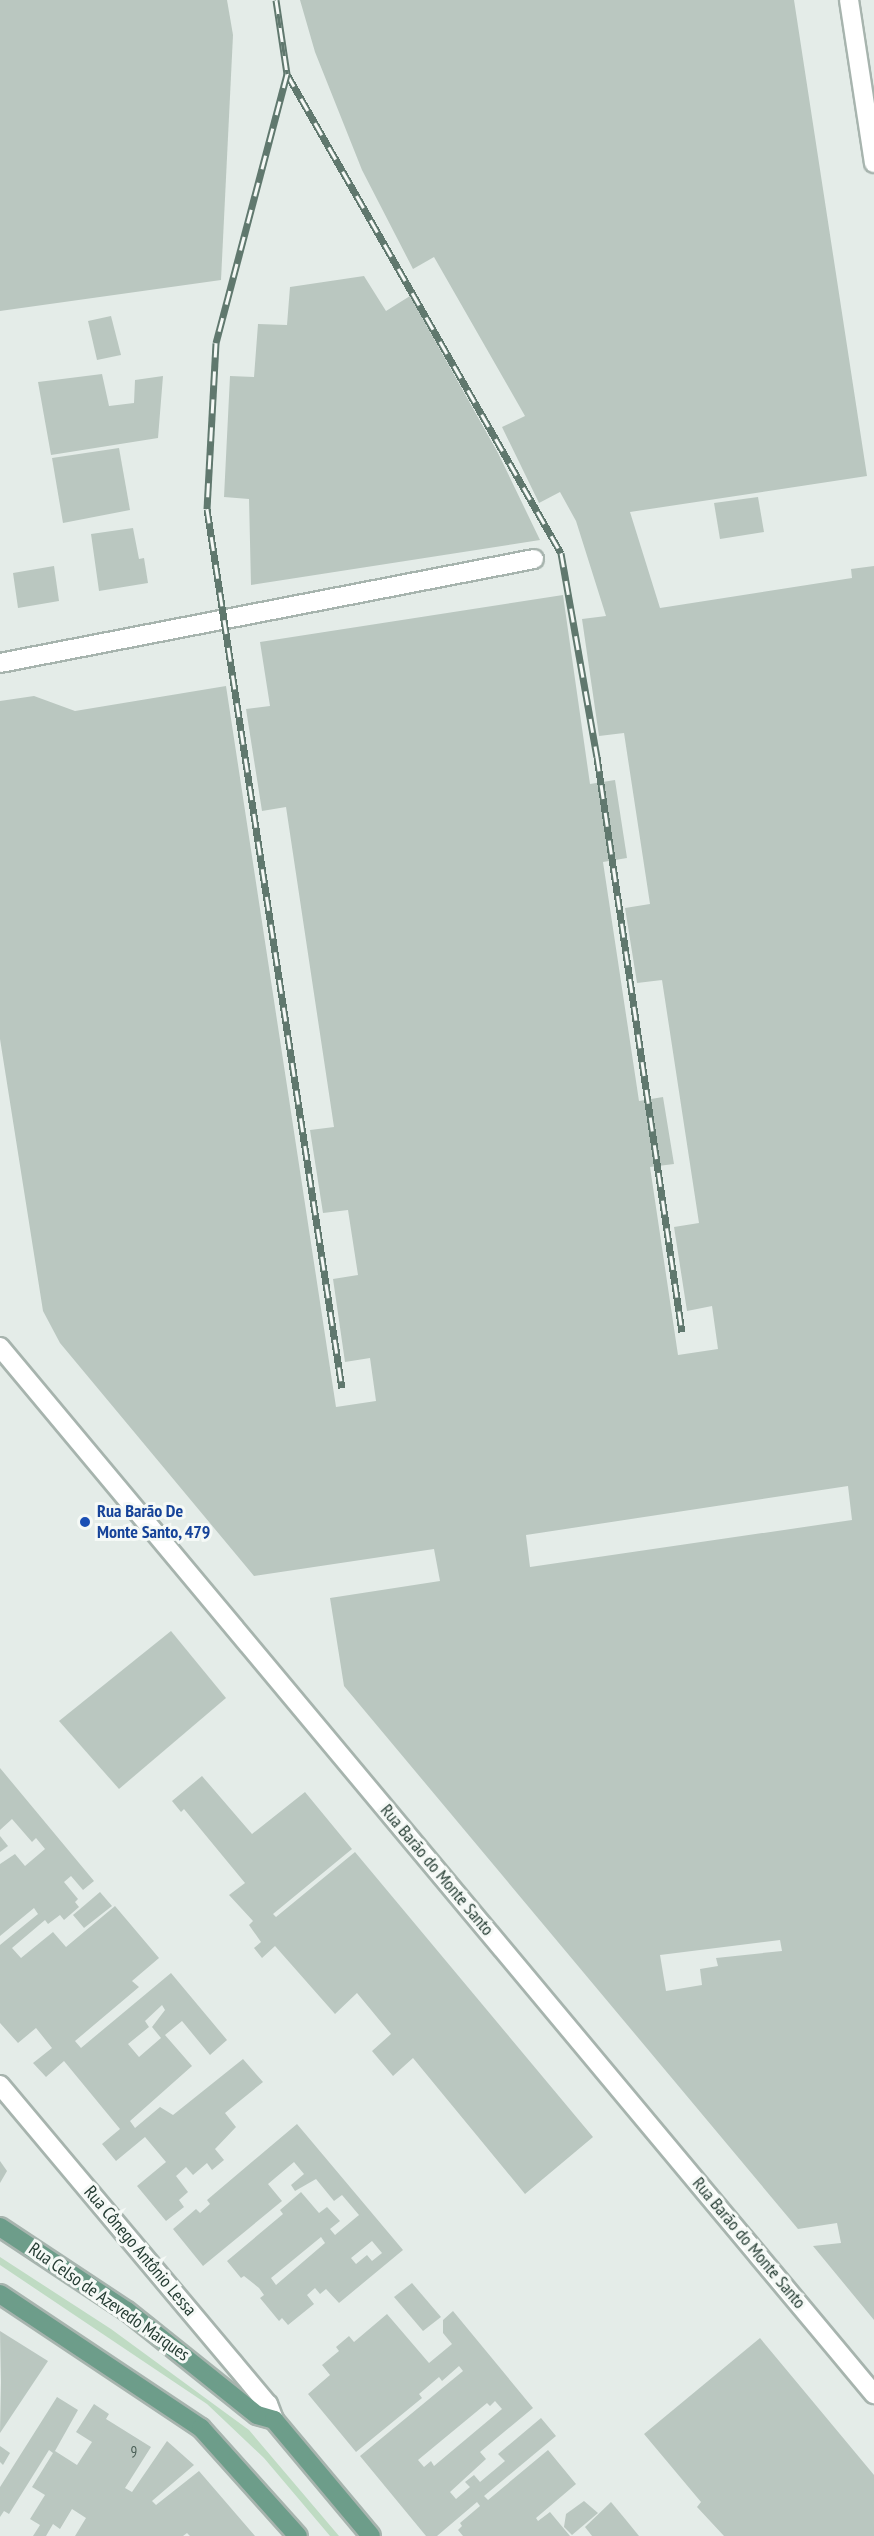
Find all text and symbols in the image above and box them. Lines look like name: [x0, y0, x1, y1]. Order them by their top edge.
place label: Rua Barão De Monte Santo, 479: [97, 1501, 212, 1544]
marker: Rua Barão De Monte Santo, 479: [78, 1515, 92, 1529]
street label: Rua Barão do Monte Santo: [376, 1800, 498, 1940]
street label: Rua Barão do Monte Santo: [688, 2173, 810, 2313]
street label: Rua Cônego Antônio Lessa: [79, 2181, 201, 2321]
street label: Rua Celso de Azevedo Marques: [24, 2238, 194, 2366]
house number: 9: [131, 2443, 137, 2461]

